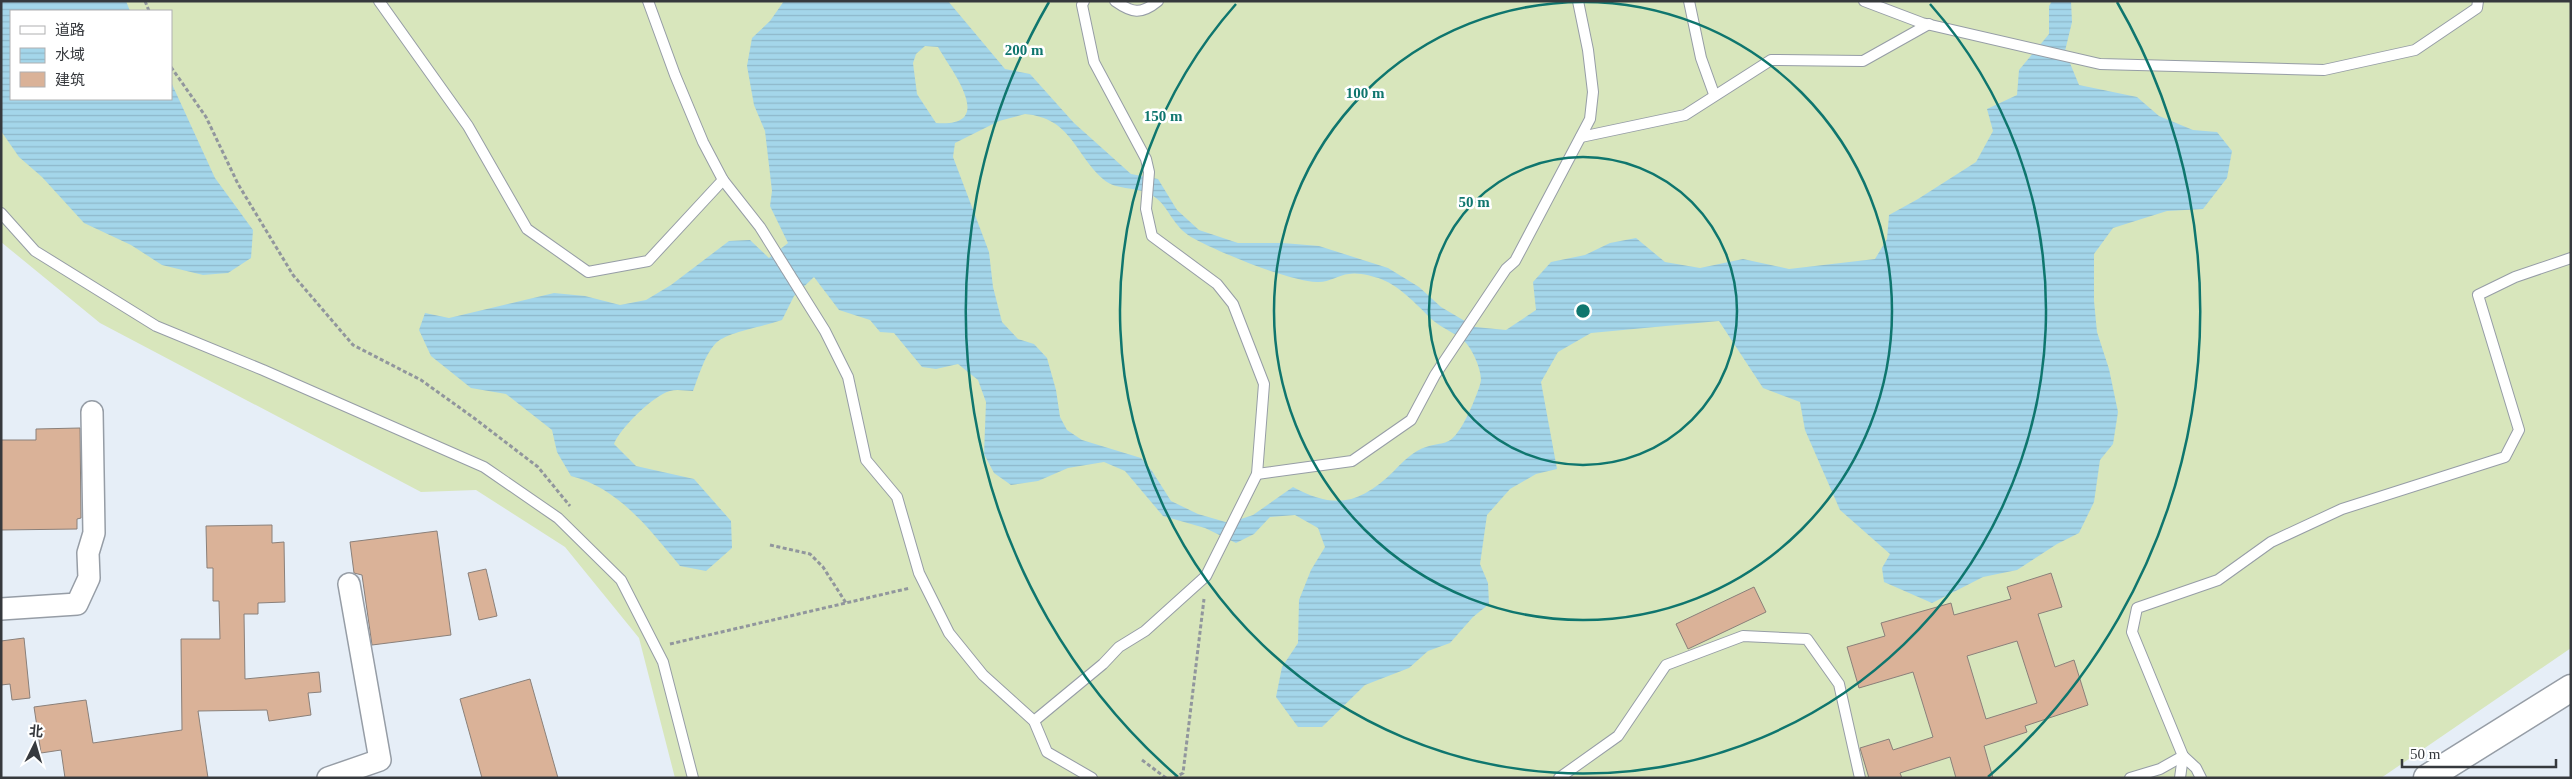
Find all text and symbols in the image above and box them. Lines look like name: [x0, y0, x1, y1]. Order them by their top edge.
legend: [10, 10, 172, 100]
text: 道路: [55, 22, 85, 38]
text: 200 m: [1005, 42, 1044, 58]
text: 水域: [55, 47, 85, 63]
text: 建筑: [55, 72, 85, 88]
text: 100 m: [1346, 85, 1385, 101]
text: 150 m: [1144, 108, 1183, 124]
text: 50 m: [1458, 194, 1490, 210]
centre of rings: [1574, 302, 1592, 320]
north arrow: [10, 719, 60, 769]
text: 北: [28, 723, 44, 740]
scale bar: [2402, 736, 2556, 768]
text: 50 m: [2410, 746, 2441, 762]

